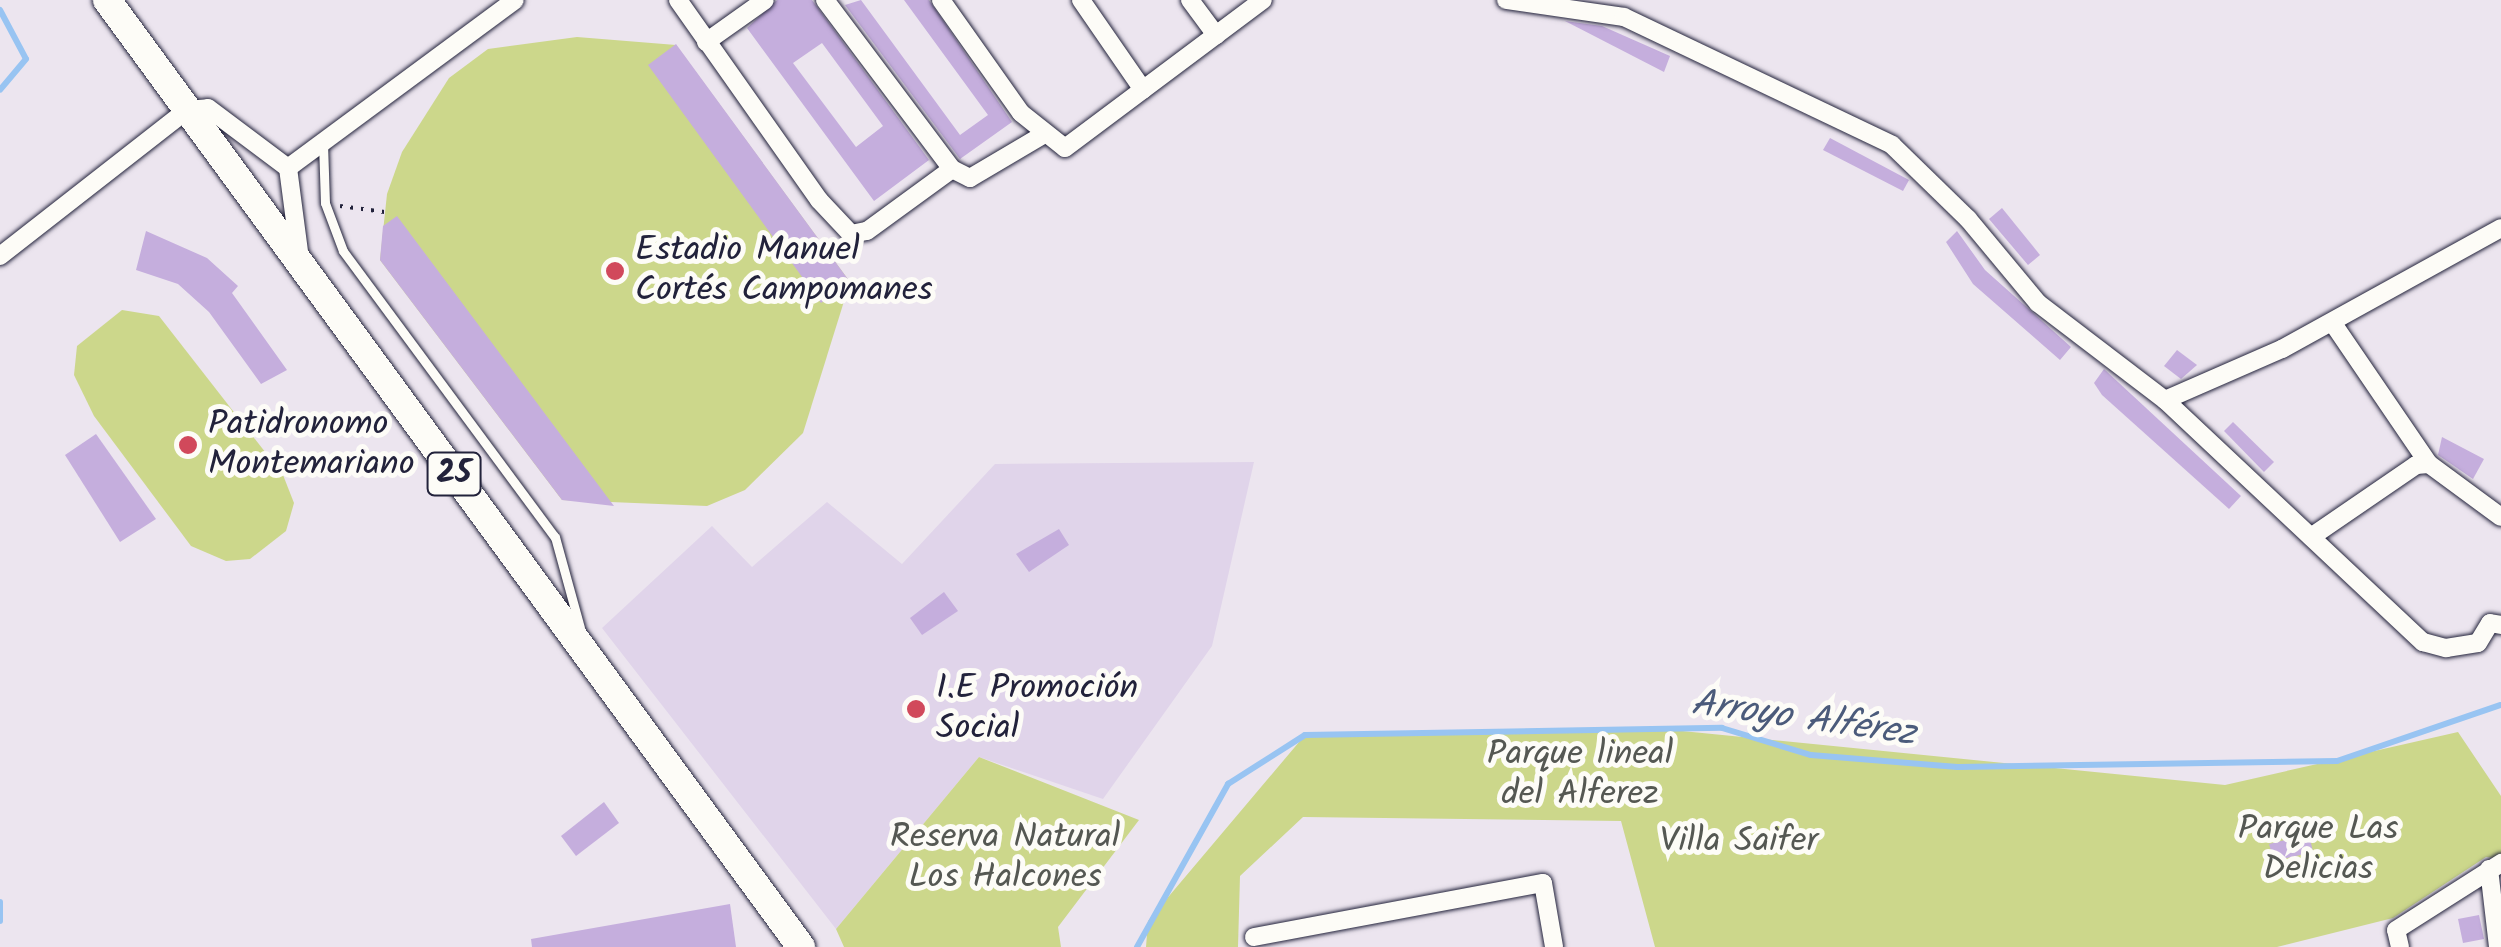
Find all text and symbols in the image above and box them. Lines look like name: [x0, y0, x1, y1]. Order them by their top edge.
place label: Estadio Manuel Cortés Campomanes: [635, 230, 933, 312]
marker: Estadio Manuel Cortés Campomanes: [604, 260, 626, 282]
place label: Patidronomo Montemariano: [208, 404, 415, 486]
marker: Patidronomo Montemariano: [177, 434, 199, 456]
road number: 25: [426, 447, 482, 501]
place label: I.E Promoción Social: [936, 668, 1138, 750]
water label: Arroyo Alférez: [1688, 682, 1918, 758]
marker: I.E Promoción Social: [905, 698, 927, 720]
park label: Parque lineal del Alferez: [1487, 734, 1673, 816]
park label: Parque Las Delicias: [2238, 809, 2398, 891]
park label: Reserva Natural Los Halcones: [890, 817, 1120, 899]
park label: Villa Saifer: [1660, 821, 1818, 863]

